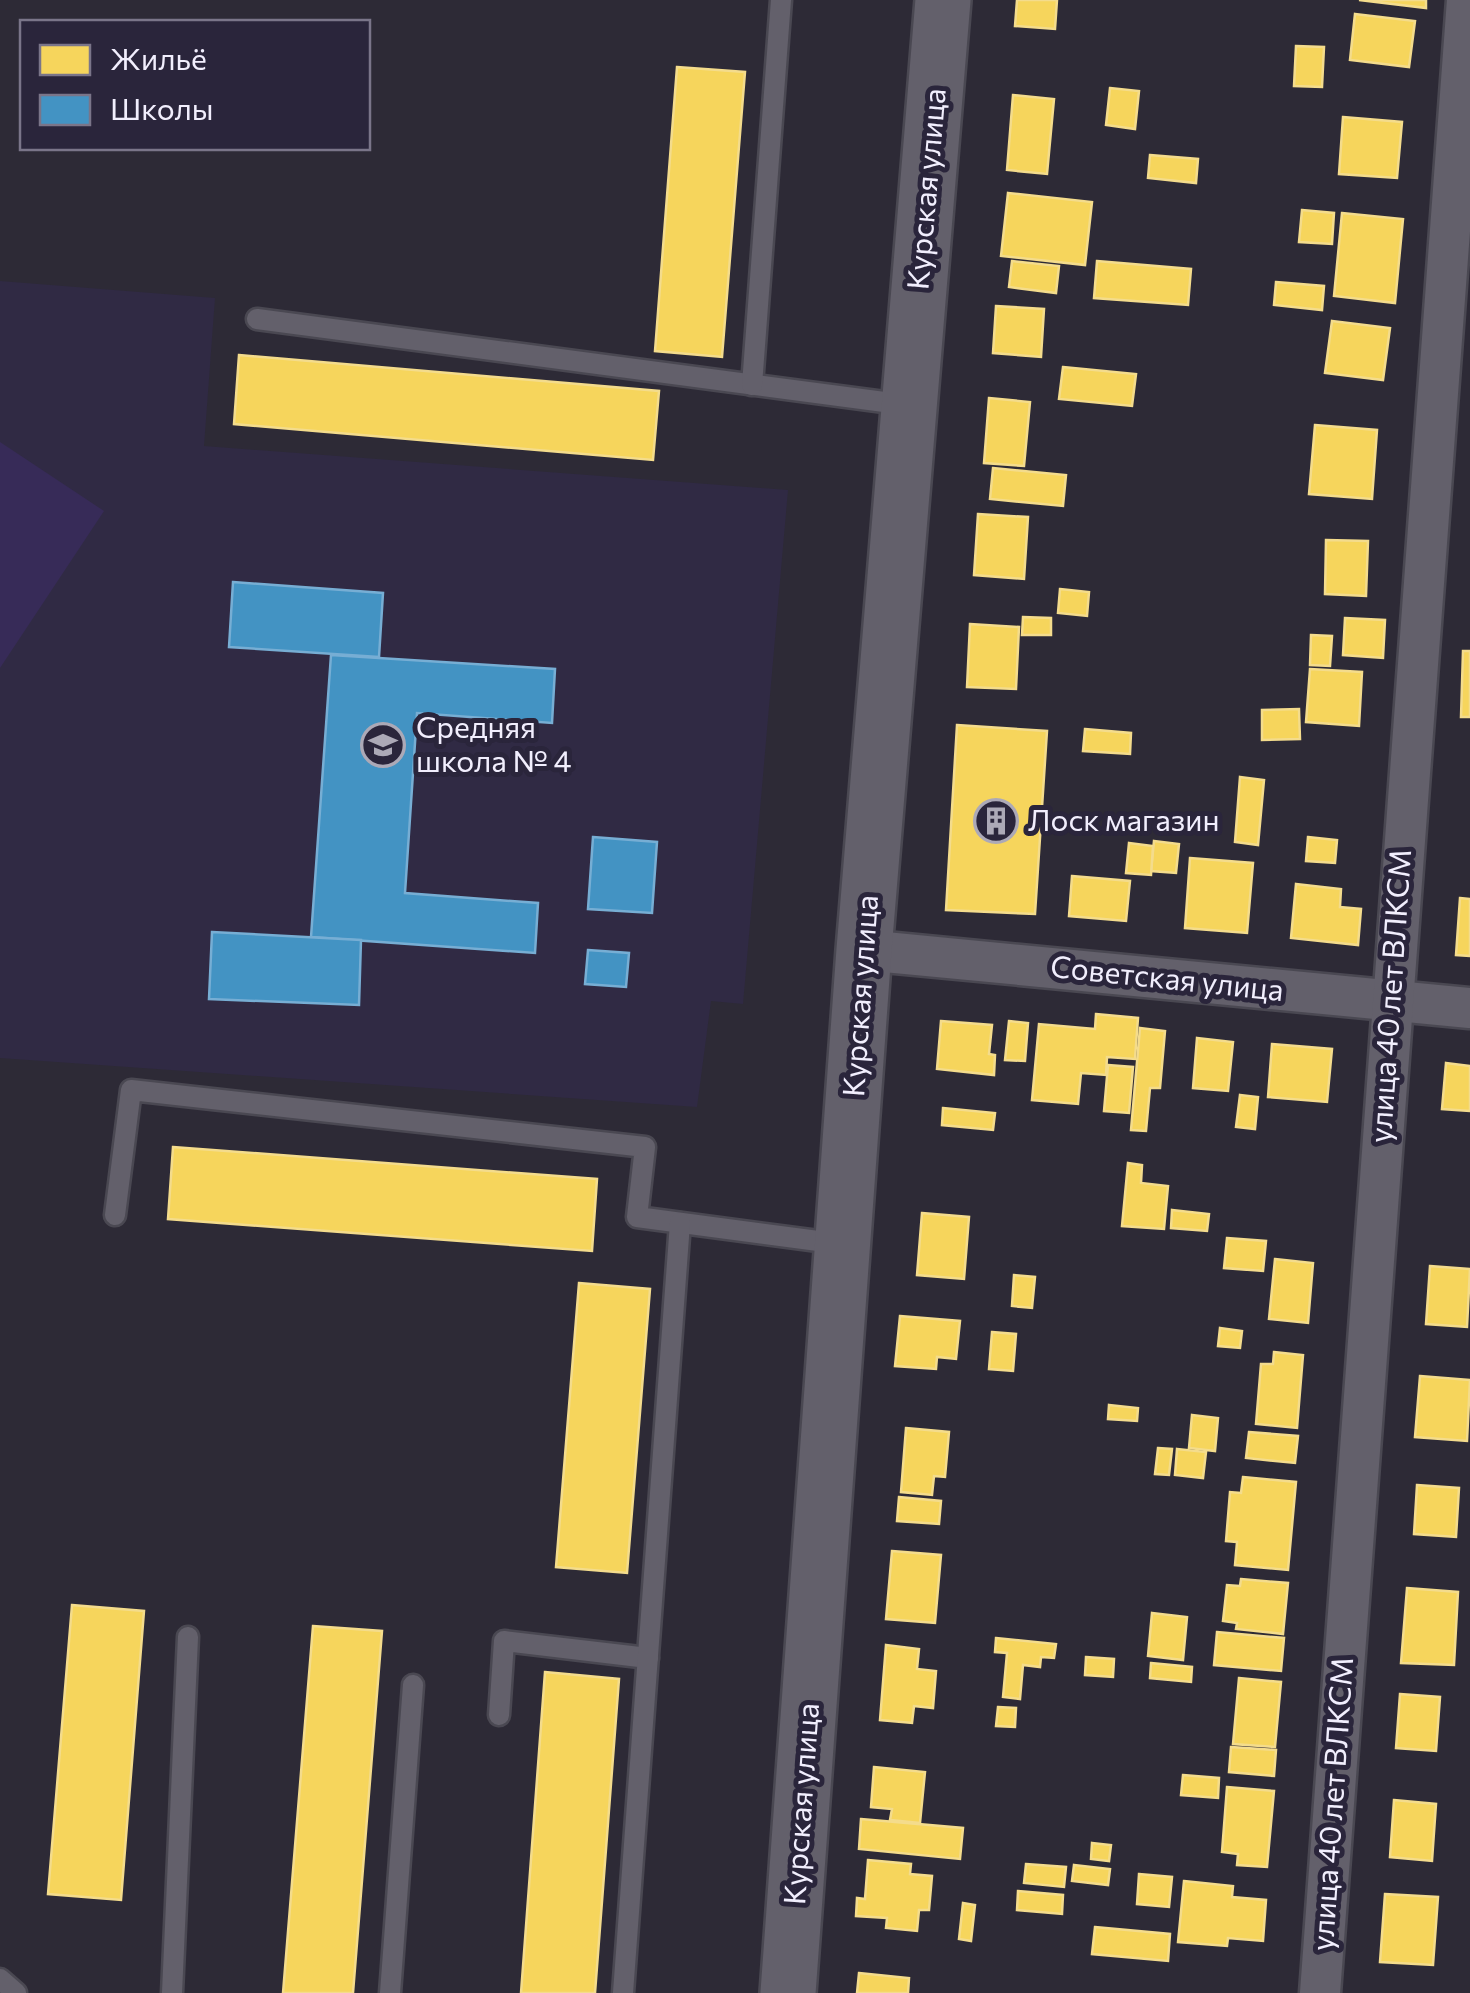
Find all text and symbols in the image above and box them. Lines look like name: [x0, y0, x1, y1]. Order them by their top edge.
legend: [20, 20, 370, 150]
text: Жильё: [110, 39, 207, 76]
street label: Курская улица: [897, 86, 952, 291]
text: Школы: [110, 89, 214, 126]
place label: Средняя школа № 4: [416, 707, 572, 778]
school or university icon: Средняя школа № 4: [360, 722, 406, 768]
building icon: Лоск магазин: [973, 798, 1019, 844]
place label: Лоск магазин: [1028, 800, 1220, 837]
street label: улица 40 лет ВЛКСМ: [1360, 848, 1417, 1144]
street label: Курская улица: [833, 894, 884, 1098]
street label: Советская улица: [1049, 946, 1286, 1007]
street label: улица 40 лет ВЛКСМ: [1302, 1656, 1359, 1952]
street label: Курская улица: [774, 1702, 825, 1906]

